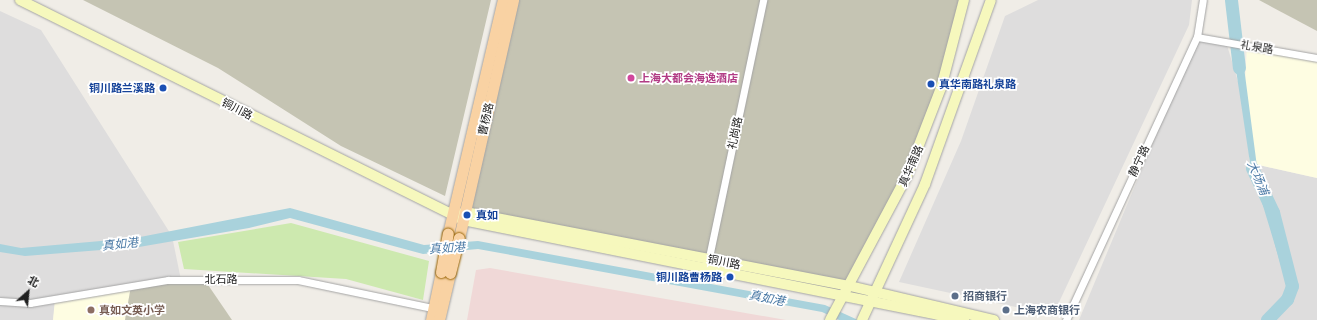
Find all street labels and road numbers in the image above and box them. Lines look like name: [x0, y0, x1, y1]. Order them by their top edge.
street label: 礼泉路: [1240, 38, 1274, 56]
street label: 铜川路: [219, 96, 255, 122]
street label: 曹杨路: [476, 101, 496, 137]
street label: 礼尚路: [725, 115, 745, 151]
street label: 真华南路: [896, 143, 926, 189]
street label: 静宁路: [1126, 143, 1152, 179]
street label: 铜川路: [707, 252, 741, 272]
street label: 北石路: [205, 272, 237, 286]

